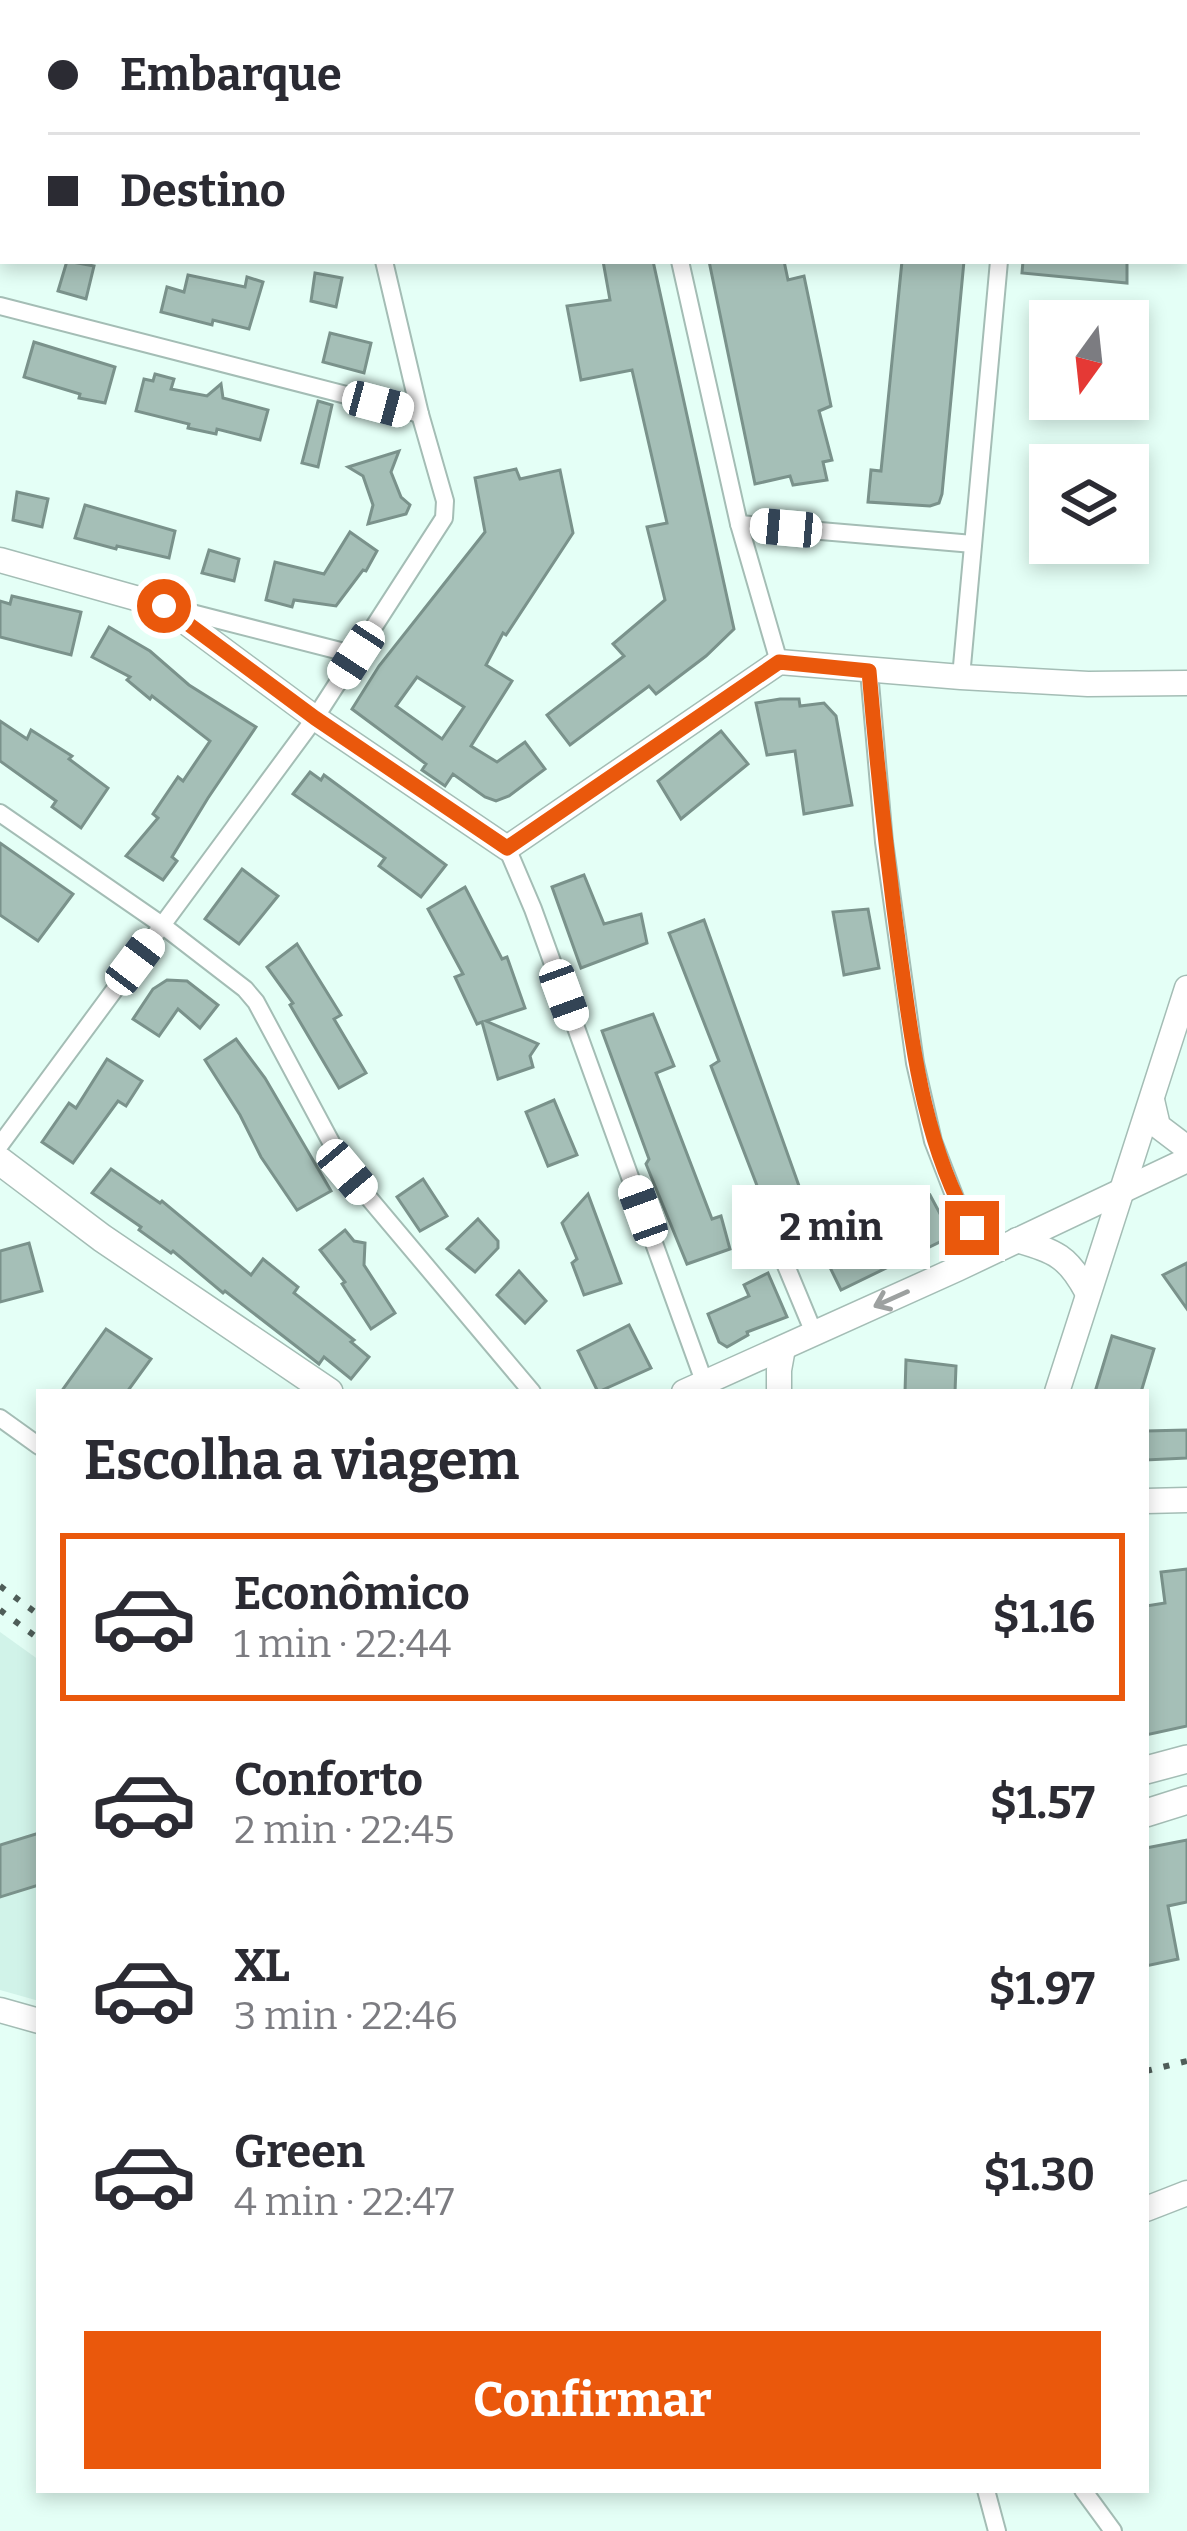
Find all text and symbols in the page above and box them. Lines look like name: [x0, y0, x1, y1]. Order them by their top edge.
text: Embarque: [120, 48, 342, 102]
text: Destino: [120, 164, 286, 218]
north arrow: [1029, 300, 1149, 420]
map controls: [1029, 300, 1149, 564]
car: [339, 377, 417, 431]
button: layers: [1029, 444, 1149, 564]
car: [749, 507, 823, 549]
route start: [137, 579, 191, 633]
car: [321, 615, 391, 695]
car: [99, 922, 171, 1002]
car: [535, 955, 593, 1035]
car: [310, 1133, 384, 1211]
car: [614, 1171, 672, 1251]
callout: 2 min: [732, 1186, 930, 1270]
route end: [945, 1201, 999, 1255]
text: 2 min: [779, 1204, 883, 1250]
one-way arrow: [874, 1289, 910, 1311]
text: Escolha a viagem: [84, 1429, 519, 1493]
icon: car: [90, 1563, 198, 1671]
text: Econômico: [234, 1567, 470, 1621]
text: $1.16: [993, 1590, 1095, 1644]
text: 1 min · 22:44: [234, 1621, 451, 1667]
icon: car: [90, 1749, 198, 1857]
text: Conforto: [234, 1753, 423, 1807]
text: $1.57: [990, 1776, 1095, 1830]
text: 2 min · 22:45: [234, 1807, 455, 1853]
icon: car: [90, 1935, 198, 2043]
text: XL: [234, 1939, 290, 1993]
text: $1.97: [988, 1962, 1095, 2016]
text: 3 min · 22:46: [234, 1993, 458, 2039]
icon: car: [90, 2121, 198, 2229]
text: Green: [234, 2125, 365, 2179]
text: $1.30: [983, 2148, 1095, 2202]
text: 4 min · 22:47: [234, 2179, 454, 2225]
button: Confirmar: [84, 2331, 1101, 2469]

